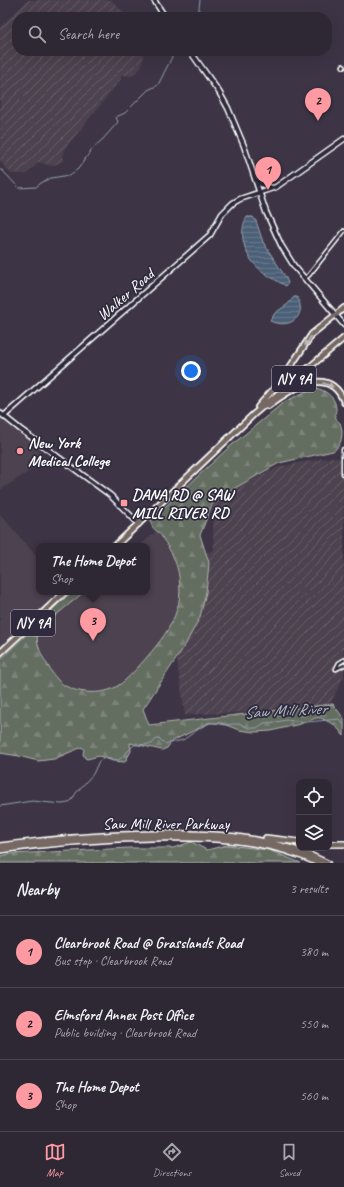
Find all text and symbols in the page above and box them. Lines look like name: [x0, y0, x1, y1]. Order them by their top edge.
search box: [12, 12, 332, 56]
icon: search: [26, 23, 48, 45]
text: Search here: [58, 25, 119, 44]
pin: 2: [305, 88, 331, 121]
pin: 1: [255, 157, 281, 190]
street label: Walker Road: [93, 263, 160, 325]
one-way arrow: [304, 335, 311, 347]
your location: [181, 361, 201, 381]
road number: NY 9A: [272, 366, 316, 392]
one-way arrow: [322, 382, 334, 388]
place label: New York Medical College: [28, 433, 111, 471]
marker: New York Medical College: [15, 446, 25, 456]
place label: DANA RD @ SAW MILL RIVER RD: [132, 485, 236, 523]
marker: DANA RD @ SAW MILL RIVER RD: [119, 498, 129, 508]
popup: [36, 543, 150, 595]
text: The Home Depot: [51, 552, 135, 571]
text: Shop: [51, 571, 73, 587]
pin: 3: [80, 608, 106, 641]
road number: NY 9A: [11, 610, 55, 636]
water label: Saw Mill River: [243, 698, 330, 723]
map controls: [296, 779, 332, 851]
button: locate: [296, 779, 332, 815]
street label: Saw Mill River Parkway: [103, 814, 231, 834]
button: layers: [296, 815, 332, 851]
text: Nearby: [16, 879, 59, 900]
text: 3 results: [290, 881, 328, 897]
text: Clearbrook Road @ Grasslands Road: [54, 934, 242, 953]
text: 1: [26, 944, 32, 960]
text: 380 m: [300, 944, 328, 960]
text: Bus stop · Clearbrook Road: [54, 953, 172, 969]
text: Elmsford Annex Post Office: [54, 1006, 193, 1025]
text: 2: [26, 1016, 32, 1032]
text: 550 m: [300, 1016, 328, 1032]
text: Public building · Clearbrook Road: [54, 1025, 196, 1041]
text: The Home Depot: [54, 1078, 139, 1097]
text: 3: [26, 1088, 32, 1104]
text: 560 m: [300, 1088, 328, 1104]
text: Shop: [54, 1097, 76, 1113]
tab: Map: [44, 1141, 66, 1179]
tab: Directions: [153, 1141, 191, 1179]
tab: Saved: [278, 1141, 300, 1179]

